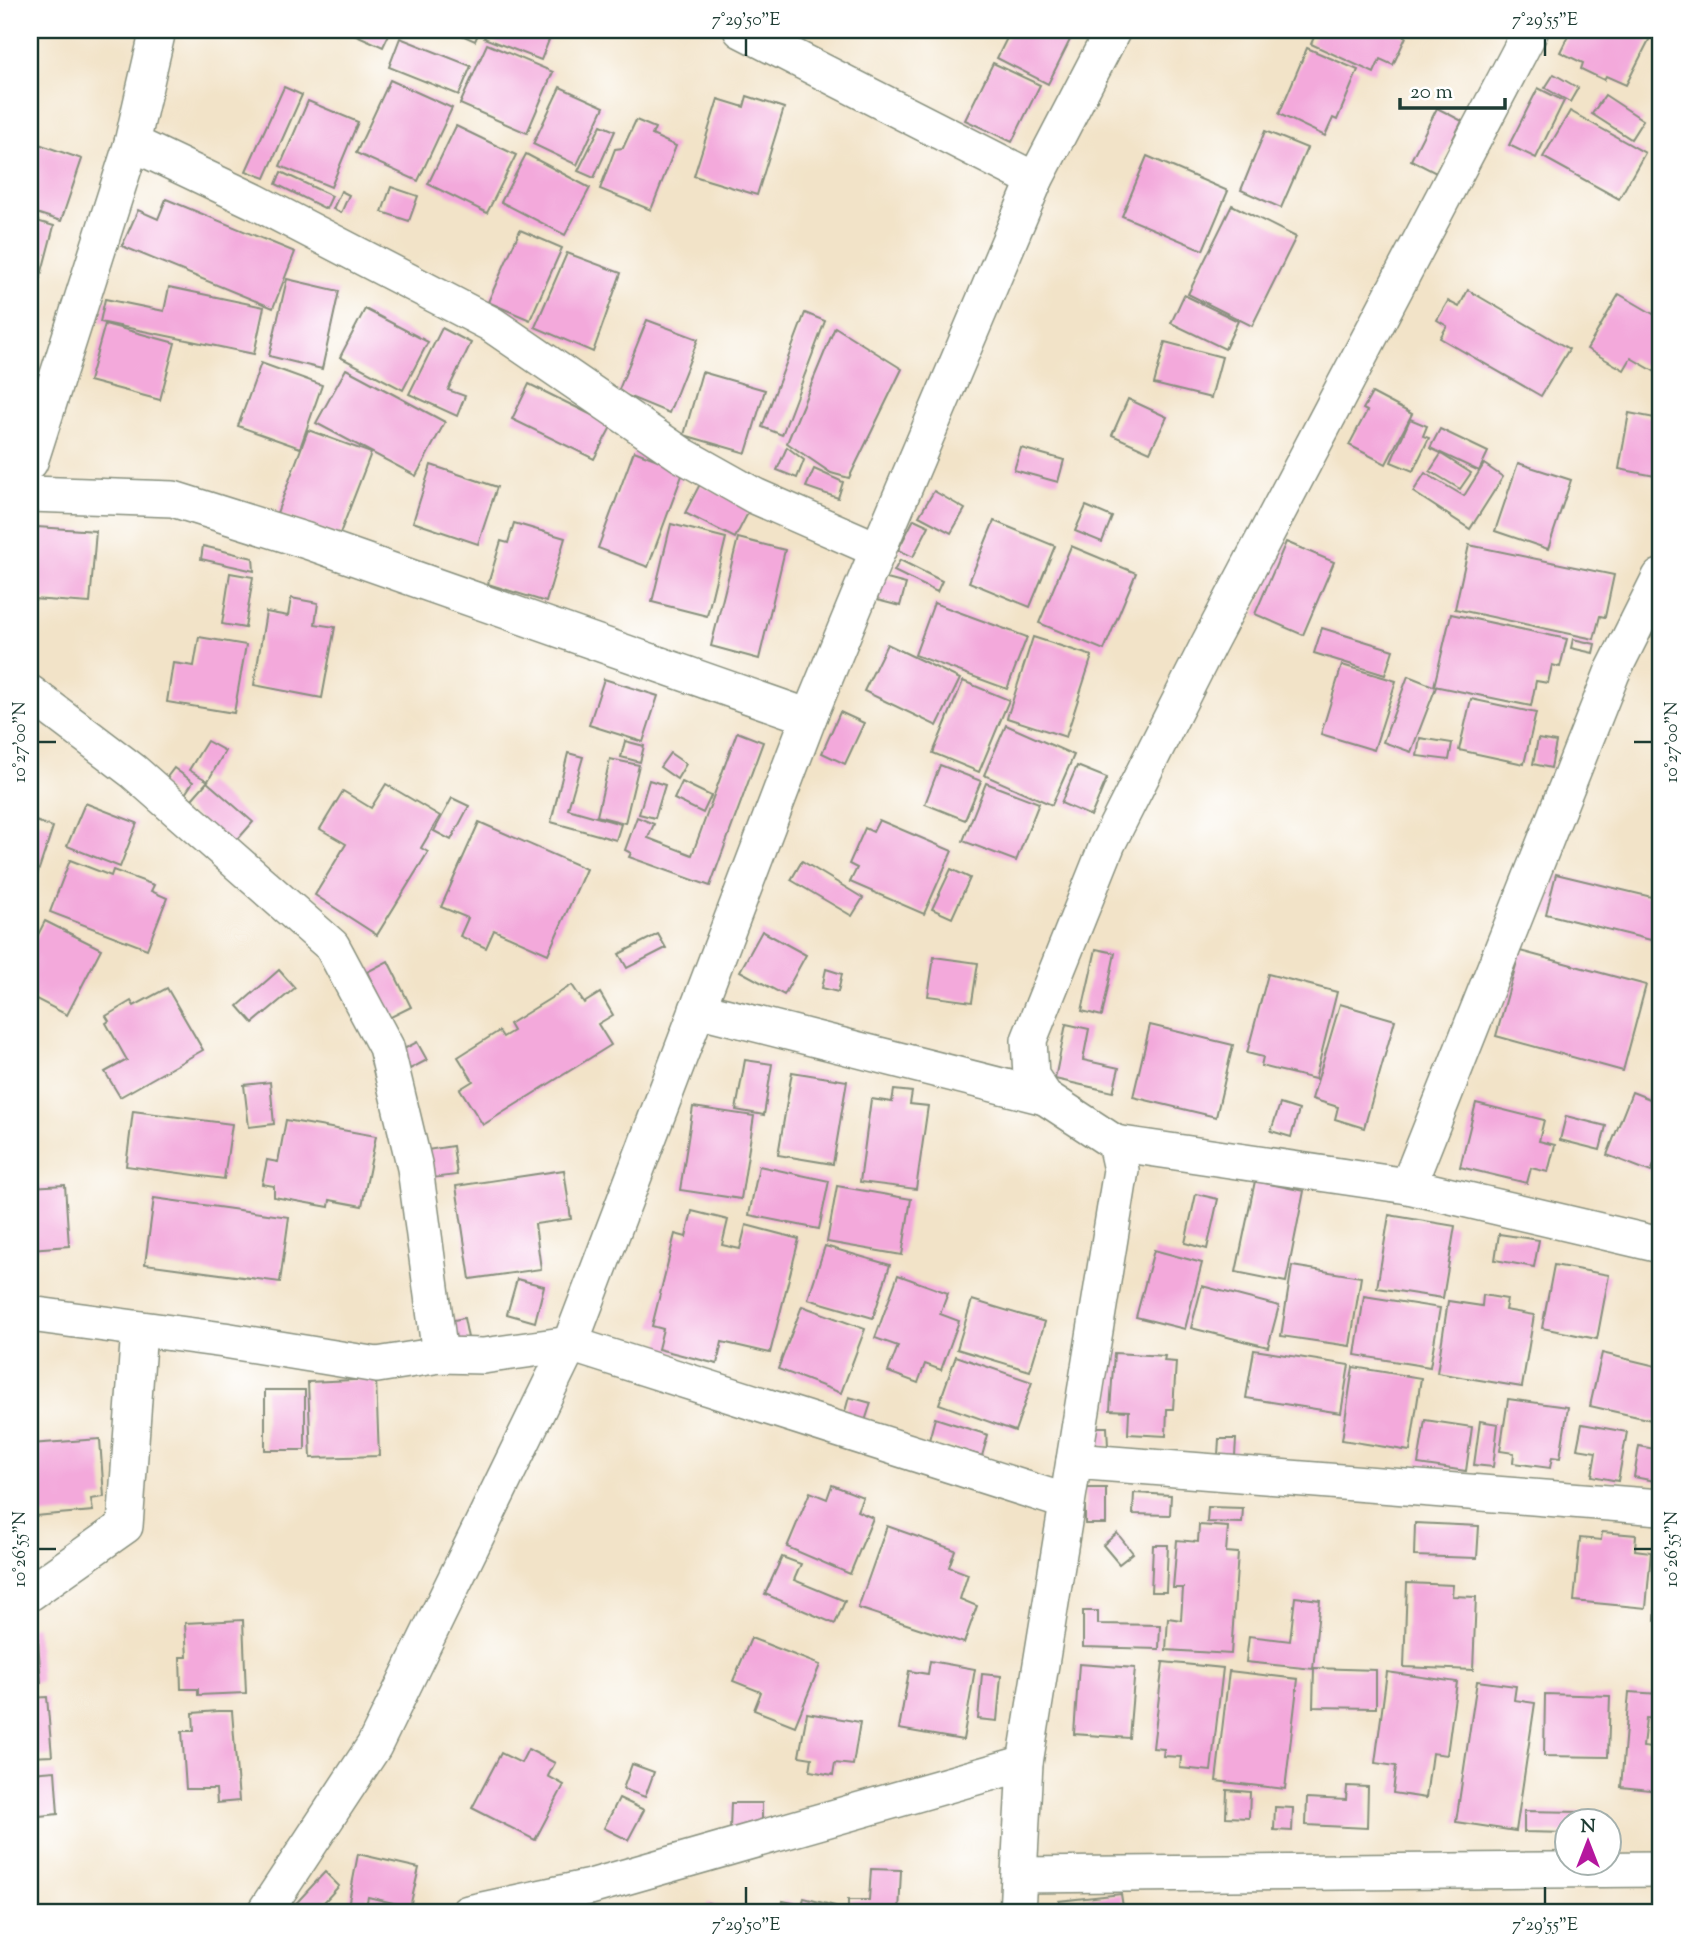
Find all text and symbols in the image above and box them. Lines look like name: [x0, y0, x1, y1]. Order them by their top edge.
text: 7°29'50"E: [712, 8, 780, 34]
text: 7°29'55"E: [1512, 8, 1578, 34]
scale bar: [1400, 66, 1504, 110]
text: 20 m: [1410, 78, 1453, 108]
text: 10°27'00"N: [8, 701, 34, 783]
text: 10°27'00"N: [1660, 701, 1686, 783]
text: 10°26'55"N: [8, 1511, 34, 1587]
text: 10°26'55"N: [1660, 1511, 1686, 1587]
north arrow: [1554, 1806, 1624, 1876]
text: N: [1580, 1814, 1596, 1841]
text: 7°29'50"E: [712, 1913, 780, 1939]
text: 7°29'55"E: [1512, 1913, 1578, 1939]

